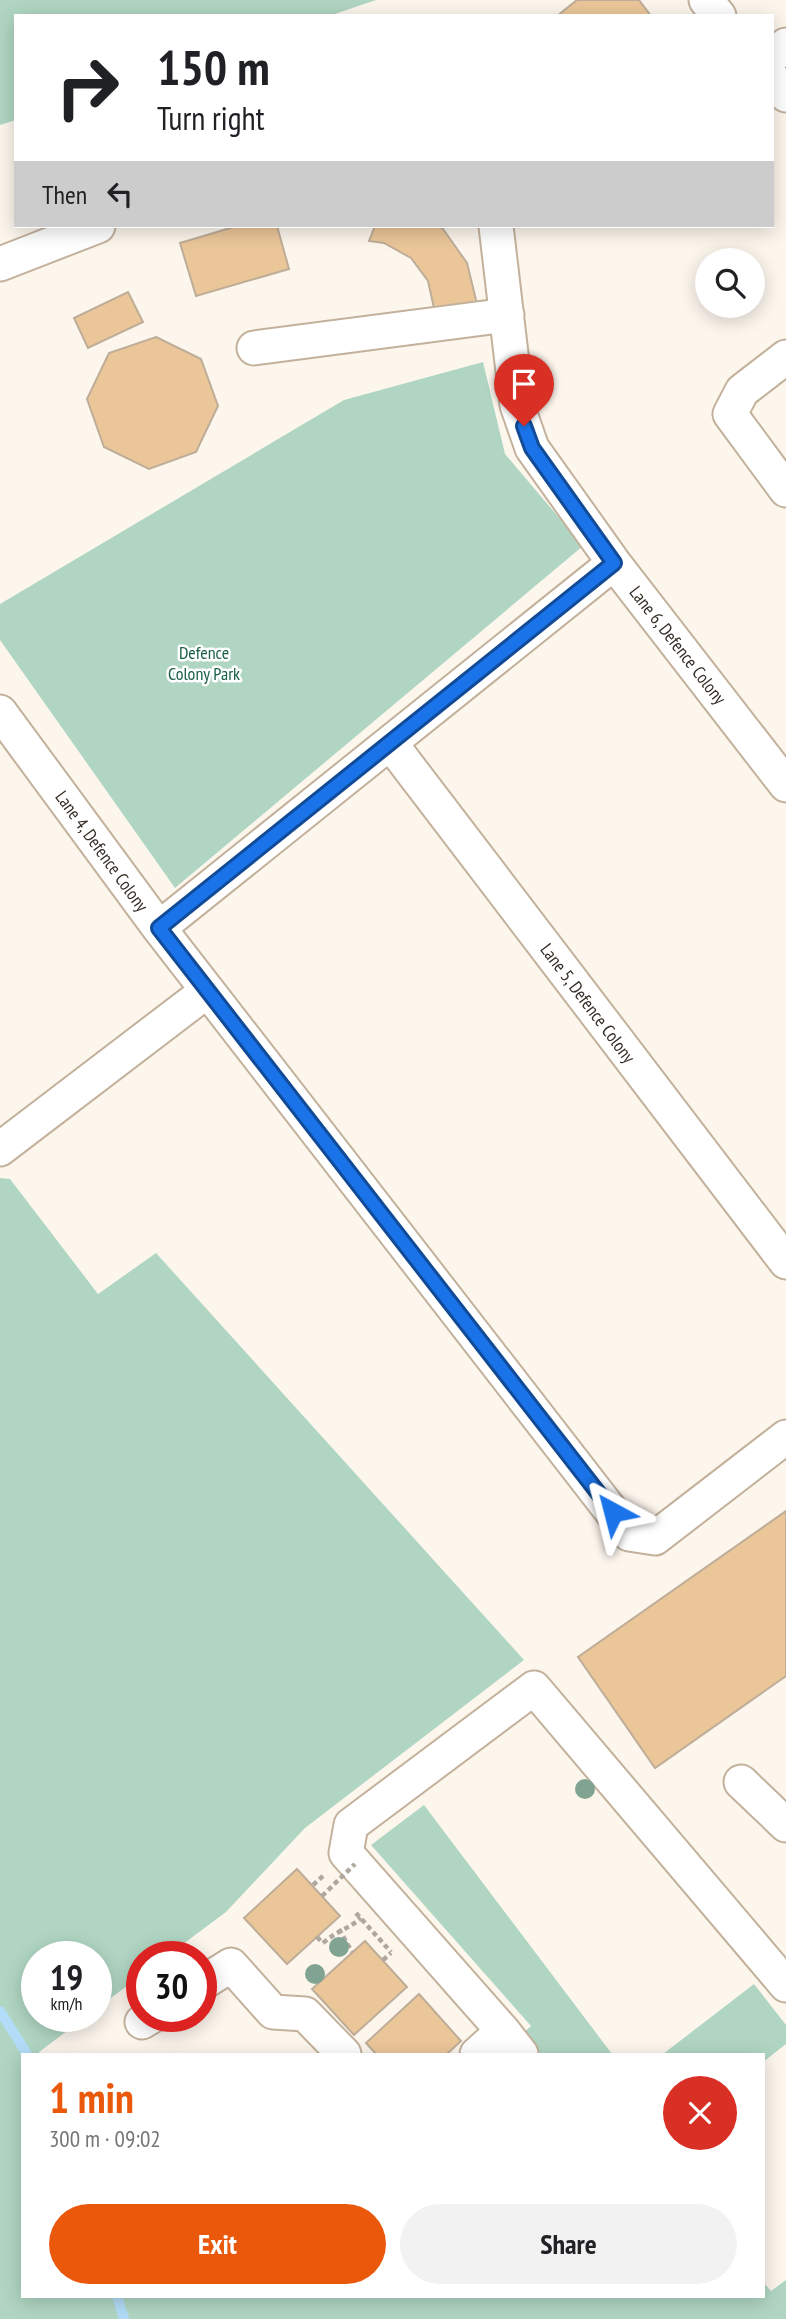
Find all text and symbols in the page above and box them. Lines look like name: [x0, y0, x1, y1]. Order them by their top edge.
text: 150 m: [157, 35, 270, 99]
icon: right: [42, 42, 133, 133]
text: Turn right: [157, 97, 265, 139]
icon: left: [101, 175, 139, 213]
text: Then: [42, 178, 87, 211]
map controls: [695, 248, 765, 318]
button: search: [695, 248, 765, 318]
pin: [494, 354, 554, 426]
icon: arrive: [505, 365, 543, 403]
street label: Lane 6, Defence Colony: [625, 581, 731, 709]
park label: Defence Colony Park: [168, 641, 240, 685]
street label: Lane 4, Defence Colony: [50, 786, 154, 916]
street label: Lane 5, Defence Colony: [536, 939, 641, 1068]
position arrow: [576, 1475, 650, 1549]
speed limit sign: 30: [126, 1941, 217, 2032]
text: 19: [50, 1954, 83, 2000]
text: km/h: [51, 1992, 82, 2015]
text: 1 min: [49, 2070, 134, 2125]
button: close: [663, 2076, 737, 2150]
text: 300 m · 09:02: [49, 2124, 161, 2153]
button: Exit: [49, 2204, 386, 2284]
button: Share: [400, 2204, 737, 2284]

